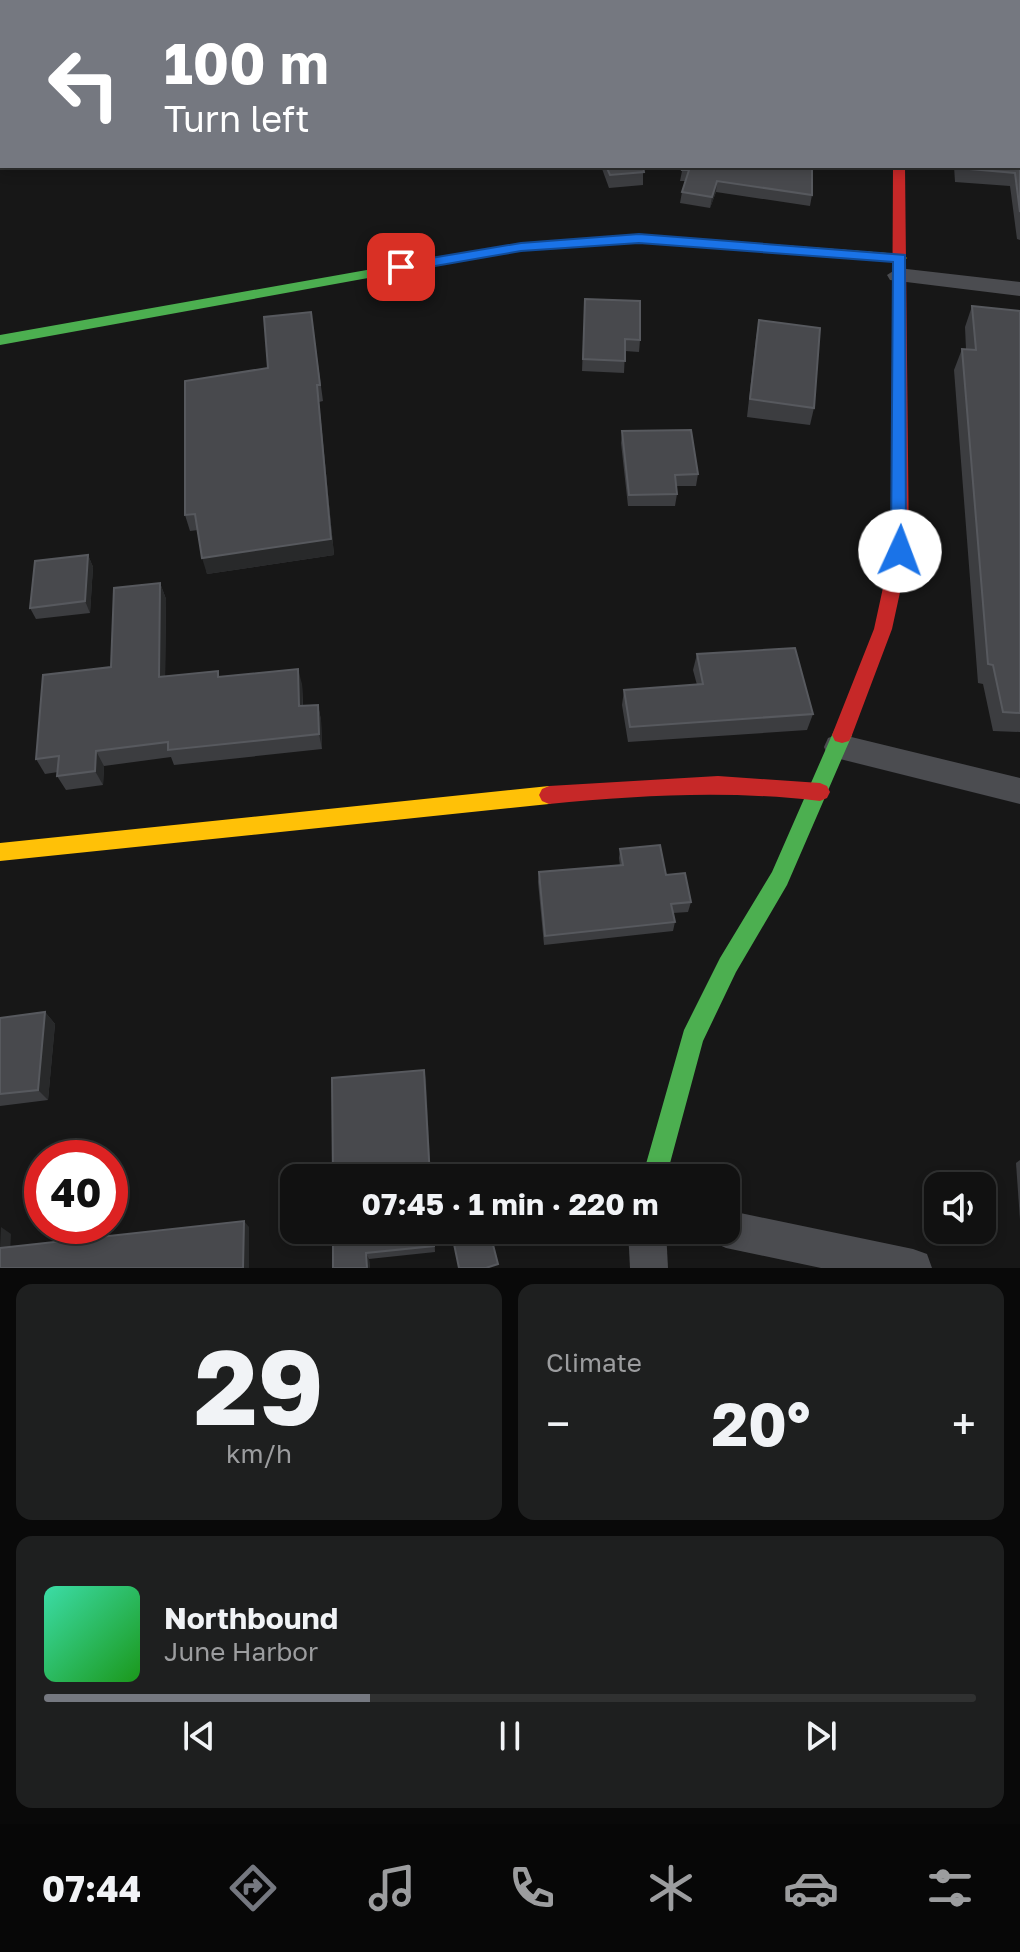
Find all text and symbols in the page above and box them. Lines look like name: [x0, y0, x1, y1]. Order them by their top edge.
text: 100 m: [164, 29, 329, 96]
icon: left: [32, 32, 136, 136]
text: Turn left: [164, 97, 310, 140]
pin: [367, 233, 435, 301]
icon: arrive: [379, 245, 423, 289]
position arrow: [858, 509, 942, 593]
speed limit sign: 40: [24, 1140, 128, 1244]
map controls: [924, 1172, 996, 1244]
button: sound: [924, 1172, 996, 1244]
text: 07:45 · 1 min · 220 m: [361, 1186, 659, 1222]
text: 29: [194, 1323, 324, 1448]
text: Climate: [546, 1347, 642, 1378]
text: 20°: [712, 1387, 811, 1459]
text: −: [546, 1397, 570, 1450]
text: +: [952, 1397, 976, 1450]
text: km/h: [226, 1438, 292, 1469]
text: Northbound: [164, 1600, 338, 1636]
text: June Harbor: [164, 1636, 318, 1667]
icon: previous: [177, 1714, 221, 1758]
icon: pause: [488, 1714, 532, 1758]
icon: next: [799, 1714, 843, 1758]
icon: directions: [225, 1860, 281, 1916]
icon: music: [364, 1860, 420, 1916]
icon: phone: [504, 1860, 560, 1916]
icon: climate: [643, 1860, 699, 1916]
icon: car: [783, 1860, 839, 1916]
icon: filters: [922, 1860, 978, 1916]
text: 07:44: [42, 1867, 141, 1910]

